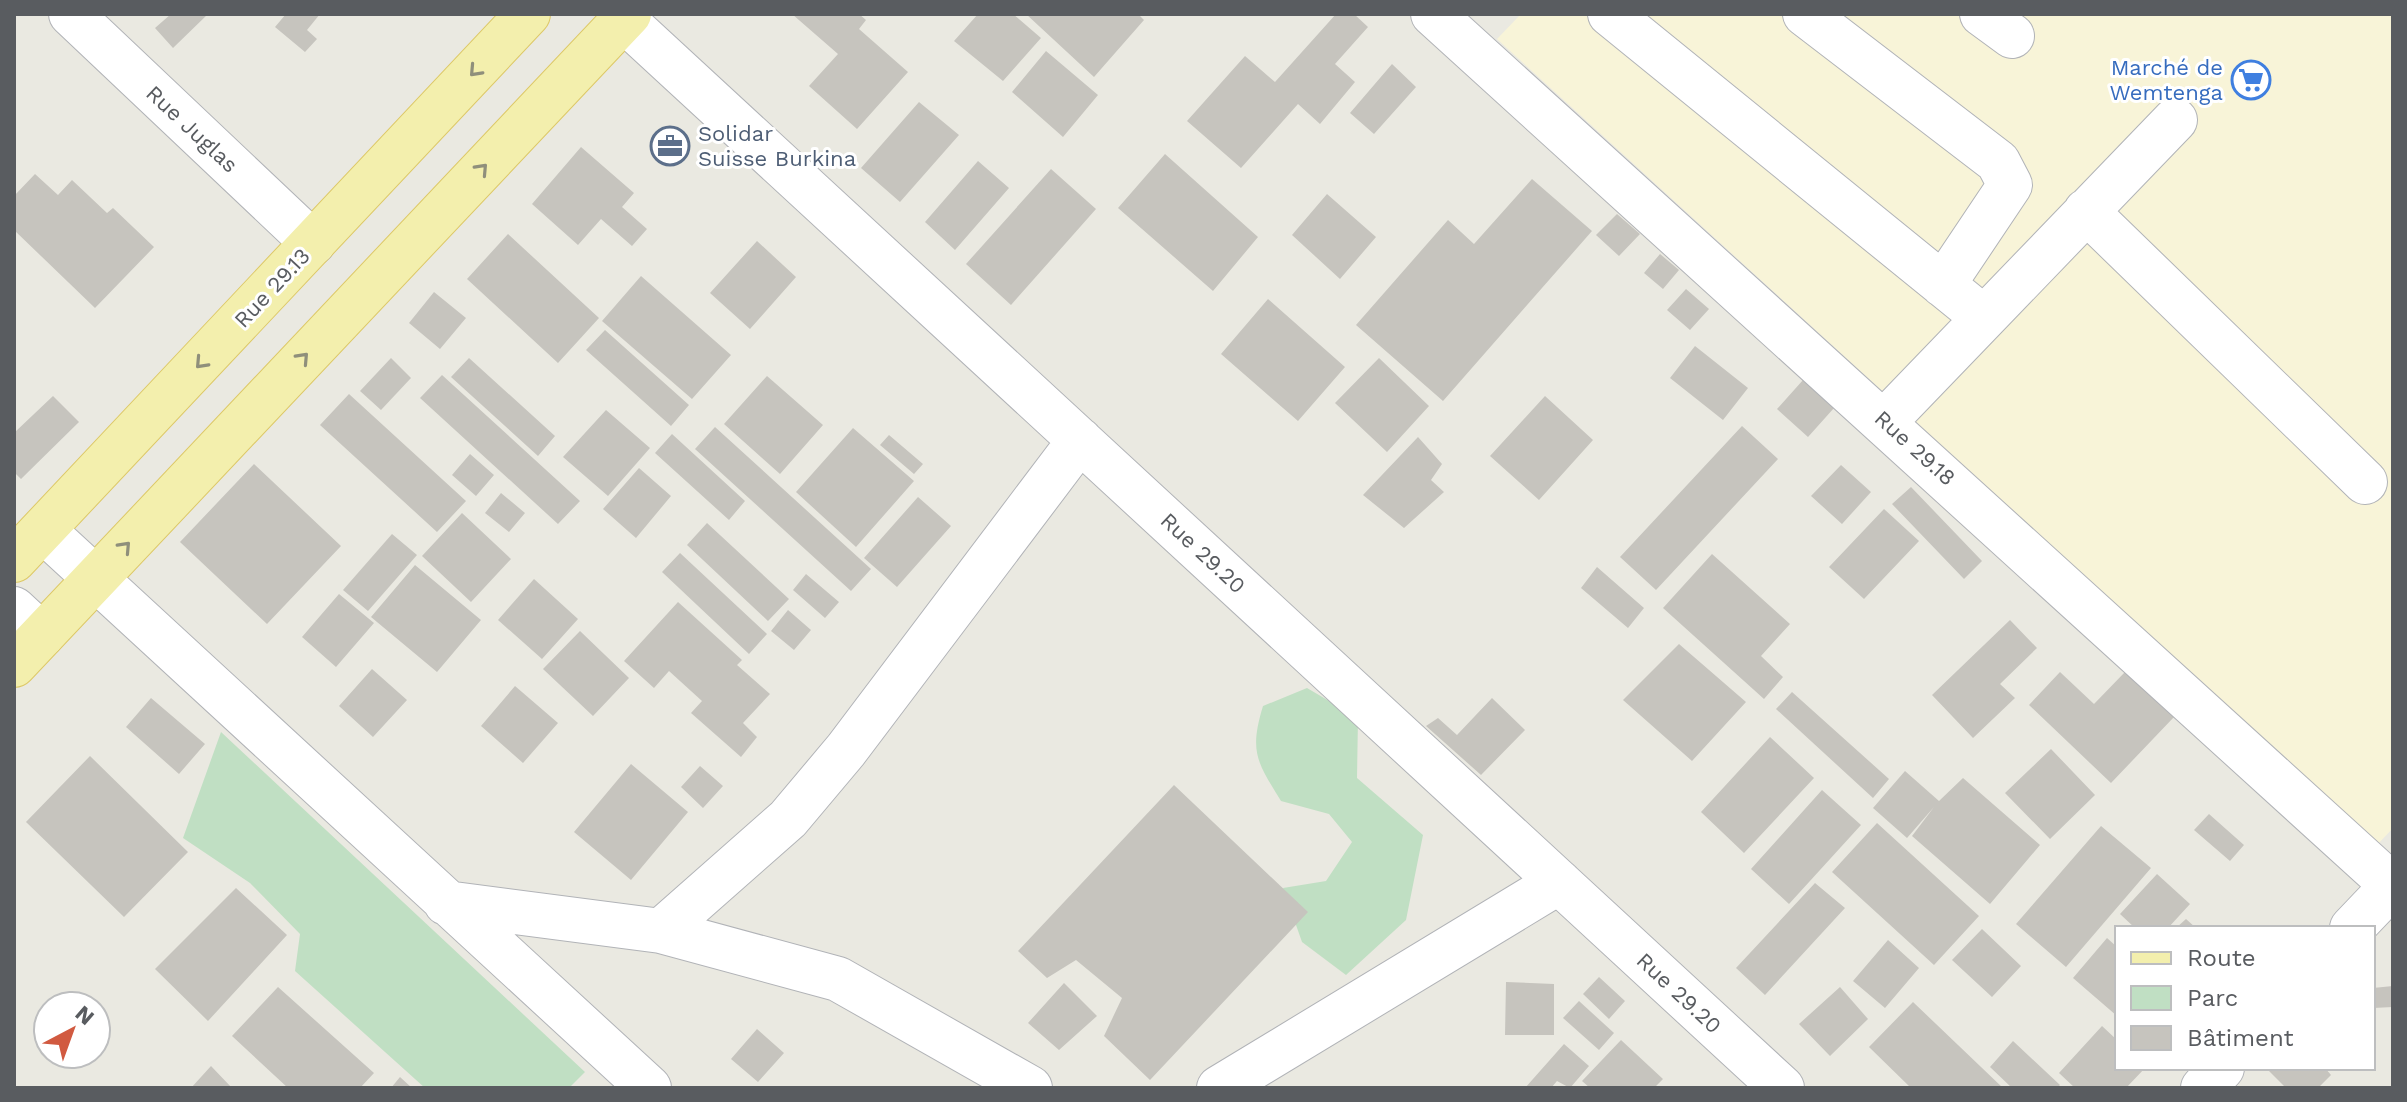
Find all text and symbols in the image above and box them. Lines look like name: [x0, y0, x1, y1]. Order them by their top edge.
place label: Marché de Wemtenga: [2109, 55, 2223, 105]
supermarket icon: Marché de Wemtenga: [2230, 59, 2272, 101]
one-way arrow: [469, 62, 484, 76]
street label: Rue Juglas: [141, 80, 243, 178]
place label: Solidar Suisse Burkina: [698, 121, 856, 171]
office icon: Solidar Suisse Burkina: [649, 125, 691, 167]
one-way arrow: [473, 164, 487, 178]
street label: Rue 29.13: [229, 243, 315, 333]
one-way arrow: [294, 353, 309, 367]
one-way arrow: [196, 354, 211, 368]
street label: Rue 29.18: [1870, 405, 1960, 491]
street label: Rue 29.20: [1155, 507, 1251, 599]
one-way arrow: [115, 542, 130, 556]
legend: [2115, 926, 2375, 1070]
text: Route: [2187, 944, 2256, 972]
street label: Rue 29.20: [1631, 947, 1727, 1039]
text: Parc: [2187, 984, 2238, 1012]
north arrow: [32, 990, 112, 1070]
text: N: [70, 1000, 99, 1030]
text: Bâtiment: [2187, 1024, 2294, 1052]

